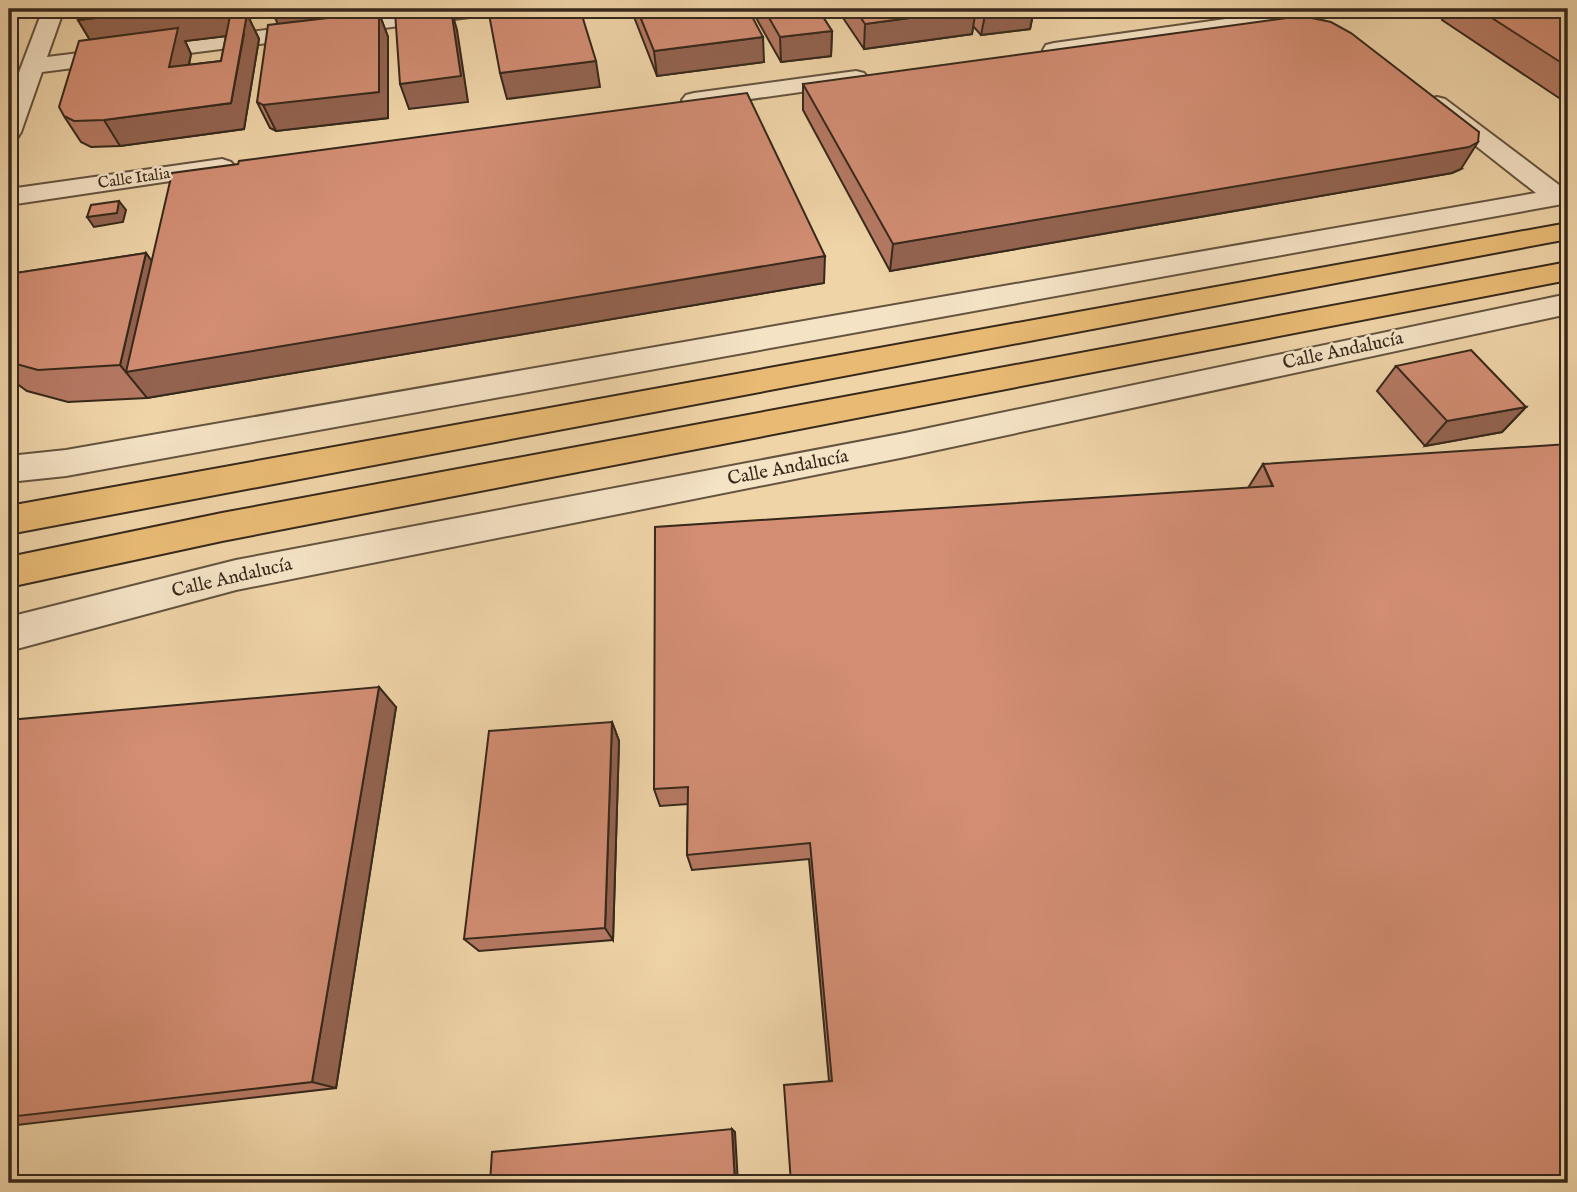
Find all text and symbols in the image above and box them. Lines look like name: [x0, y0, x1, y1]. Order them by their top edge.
street label: Calle Italia: [97, 164, 171, 194]
street label: Calle Andalucía: [1281, 326, 1406, 375]
street label: Calle Andalucía: [725, 444, 851, 491]
street label: Calle Andalucía: [170, 552, 295, 603]

